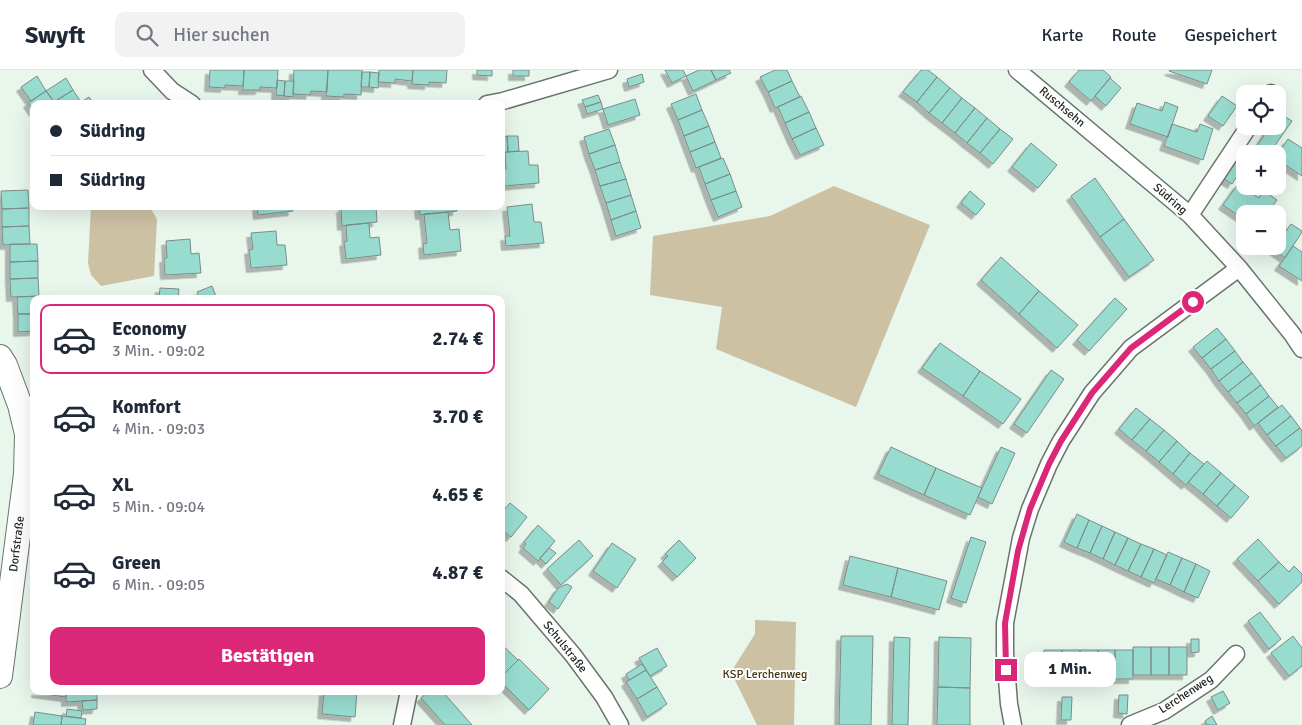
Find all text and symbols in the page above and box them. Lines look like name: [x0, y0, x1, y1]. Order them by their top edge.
search box: [115, 12, 465, 57]
text: Swyft: [25, 20, 85, 50]
icon: search: [133, 21, 161, 49]
text: Hier suchen: [173, 23, 270, 47]
text: Karte: [1042, 24, 1084, 46]
text: Route: [1112, 24, 1157, 46]
text: Gespeichert: [1185, 24, 1277, 46]
street label: Ruschsehn: [1036, 83, 1088, 131]
map controls: [1236, 85, 1286, 255]
button: locate: [1236, 85, 1286, 135]
text: Südring: [80, 119, 145, 143]
button: +: [1236, 145, 1286, 195]
text: Südring: [80, 168, 145, 192]
street label: Südring: [1150, 180, 1190, 218]
button: −: [1236, 205, 1286, 255]
route start: [1182, 291, 1204, 313]
icon: car: [52, 317, 97, 362]
text: Economy: [112, 317, 186, 341]
text: 2.74 €: [432, 327, 483, 351]
text: 3 Min. · 09:02: [112, 341, 205, 361]
icon: car: [52, 395, 97, 440]
text: Komfort: [112, 395, 181, 419]
text: 3.70 €: [432, 405, 483, 429]
text: 4 Min. · 09:03: [112, 419, 205, 439]
icon: car: [52, 473, 97, 518]
text: XL: [112, 473, 134, 497]
text: 4.65 €: [432, 483, 483, 507]
text: 5 Min. · 09:04: [112, 497, 205, 517]
street label: Dorfstraße: [6, 515, 28, 573]
icon: car: [52, 551, 97, 596]
text: Green: [112, 551, 161, 575]
text: 4.87 €: [432, 561, 483, 585]
text: 6 Min. · 09:05: [112, 575, 205, 595]
street label: Schulstraße: [540, 618, 590, 676]
button: Bestätigen: [50, 627, 485, 685]
callout: 1 Min.: [1024, 652, 1116, 688]
route end: [995, 659, 1017, 681]
text: 1 Min.: [1048, 659, 1092, 679]
park label: KSP Lerchenweg: [723, 667, 807, 682]
street label: Lerchenweg: [1156, 671, 1216, 717]

